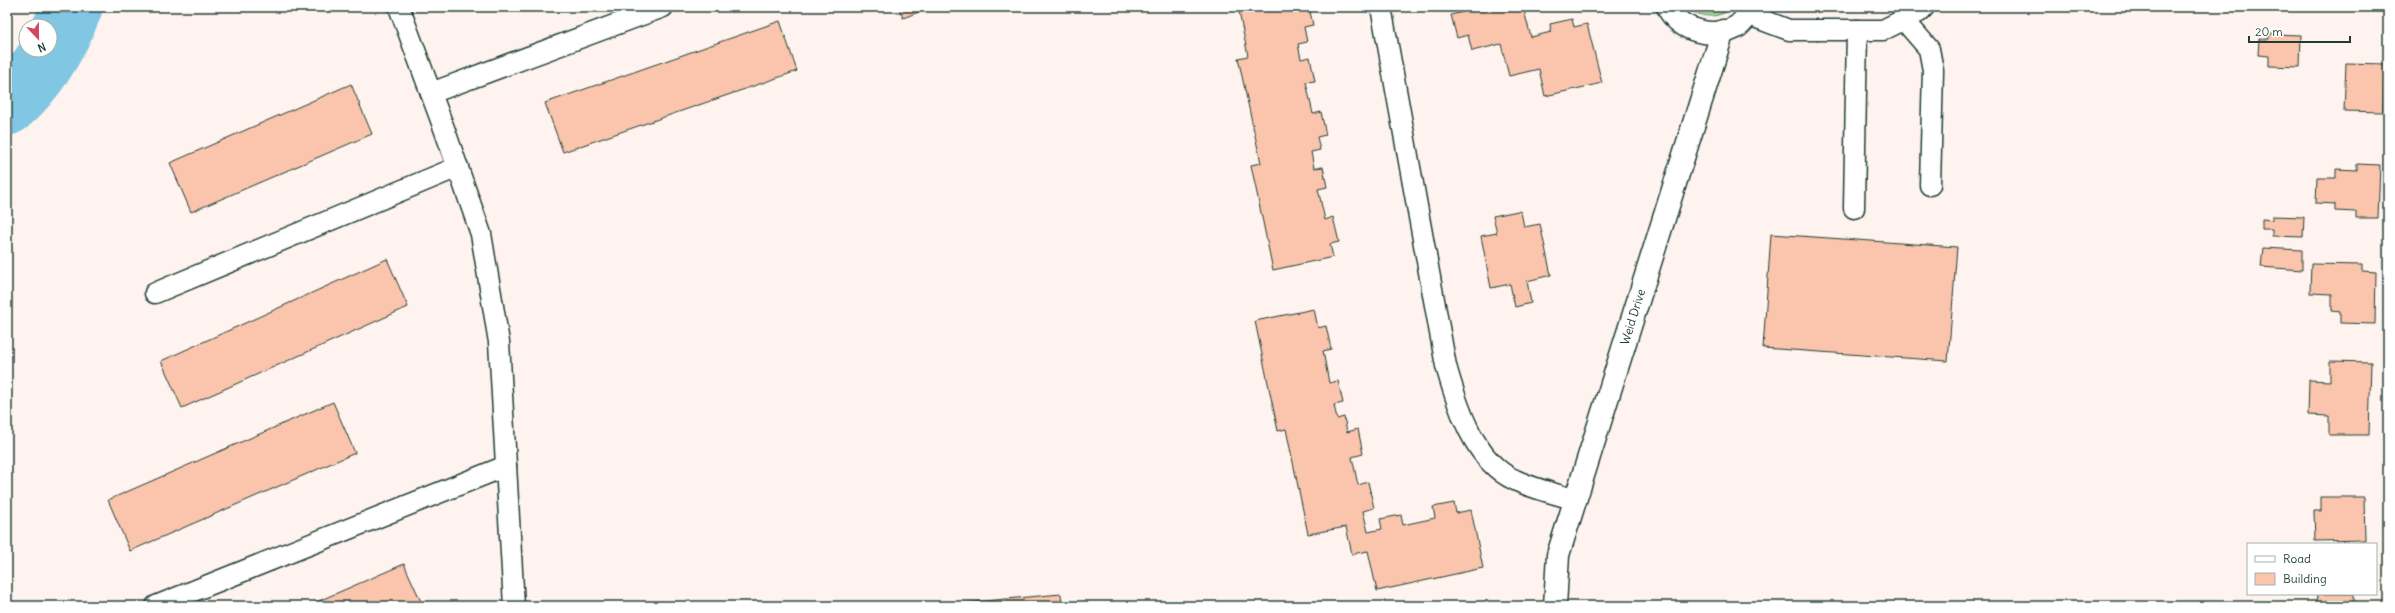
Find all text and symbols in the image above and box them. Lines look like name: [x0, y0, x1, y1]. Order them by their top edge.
north arrow: [18, 18, 58, 58]
scale bar: [2249, 18, 2350, 44]
text: 20 m: [2255, 24, 2283, 39]
text: N: [36, 39, 48, 55]
street label: Weid Drive: [1617, 287, 1648, 347]
legend: [2247, 543, 2377, 595]
text: Road: [2283, 551, 2311, 566]
text: Building: [2283, 571, 2327, 586]

